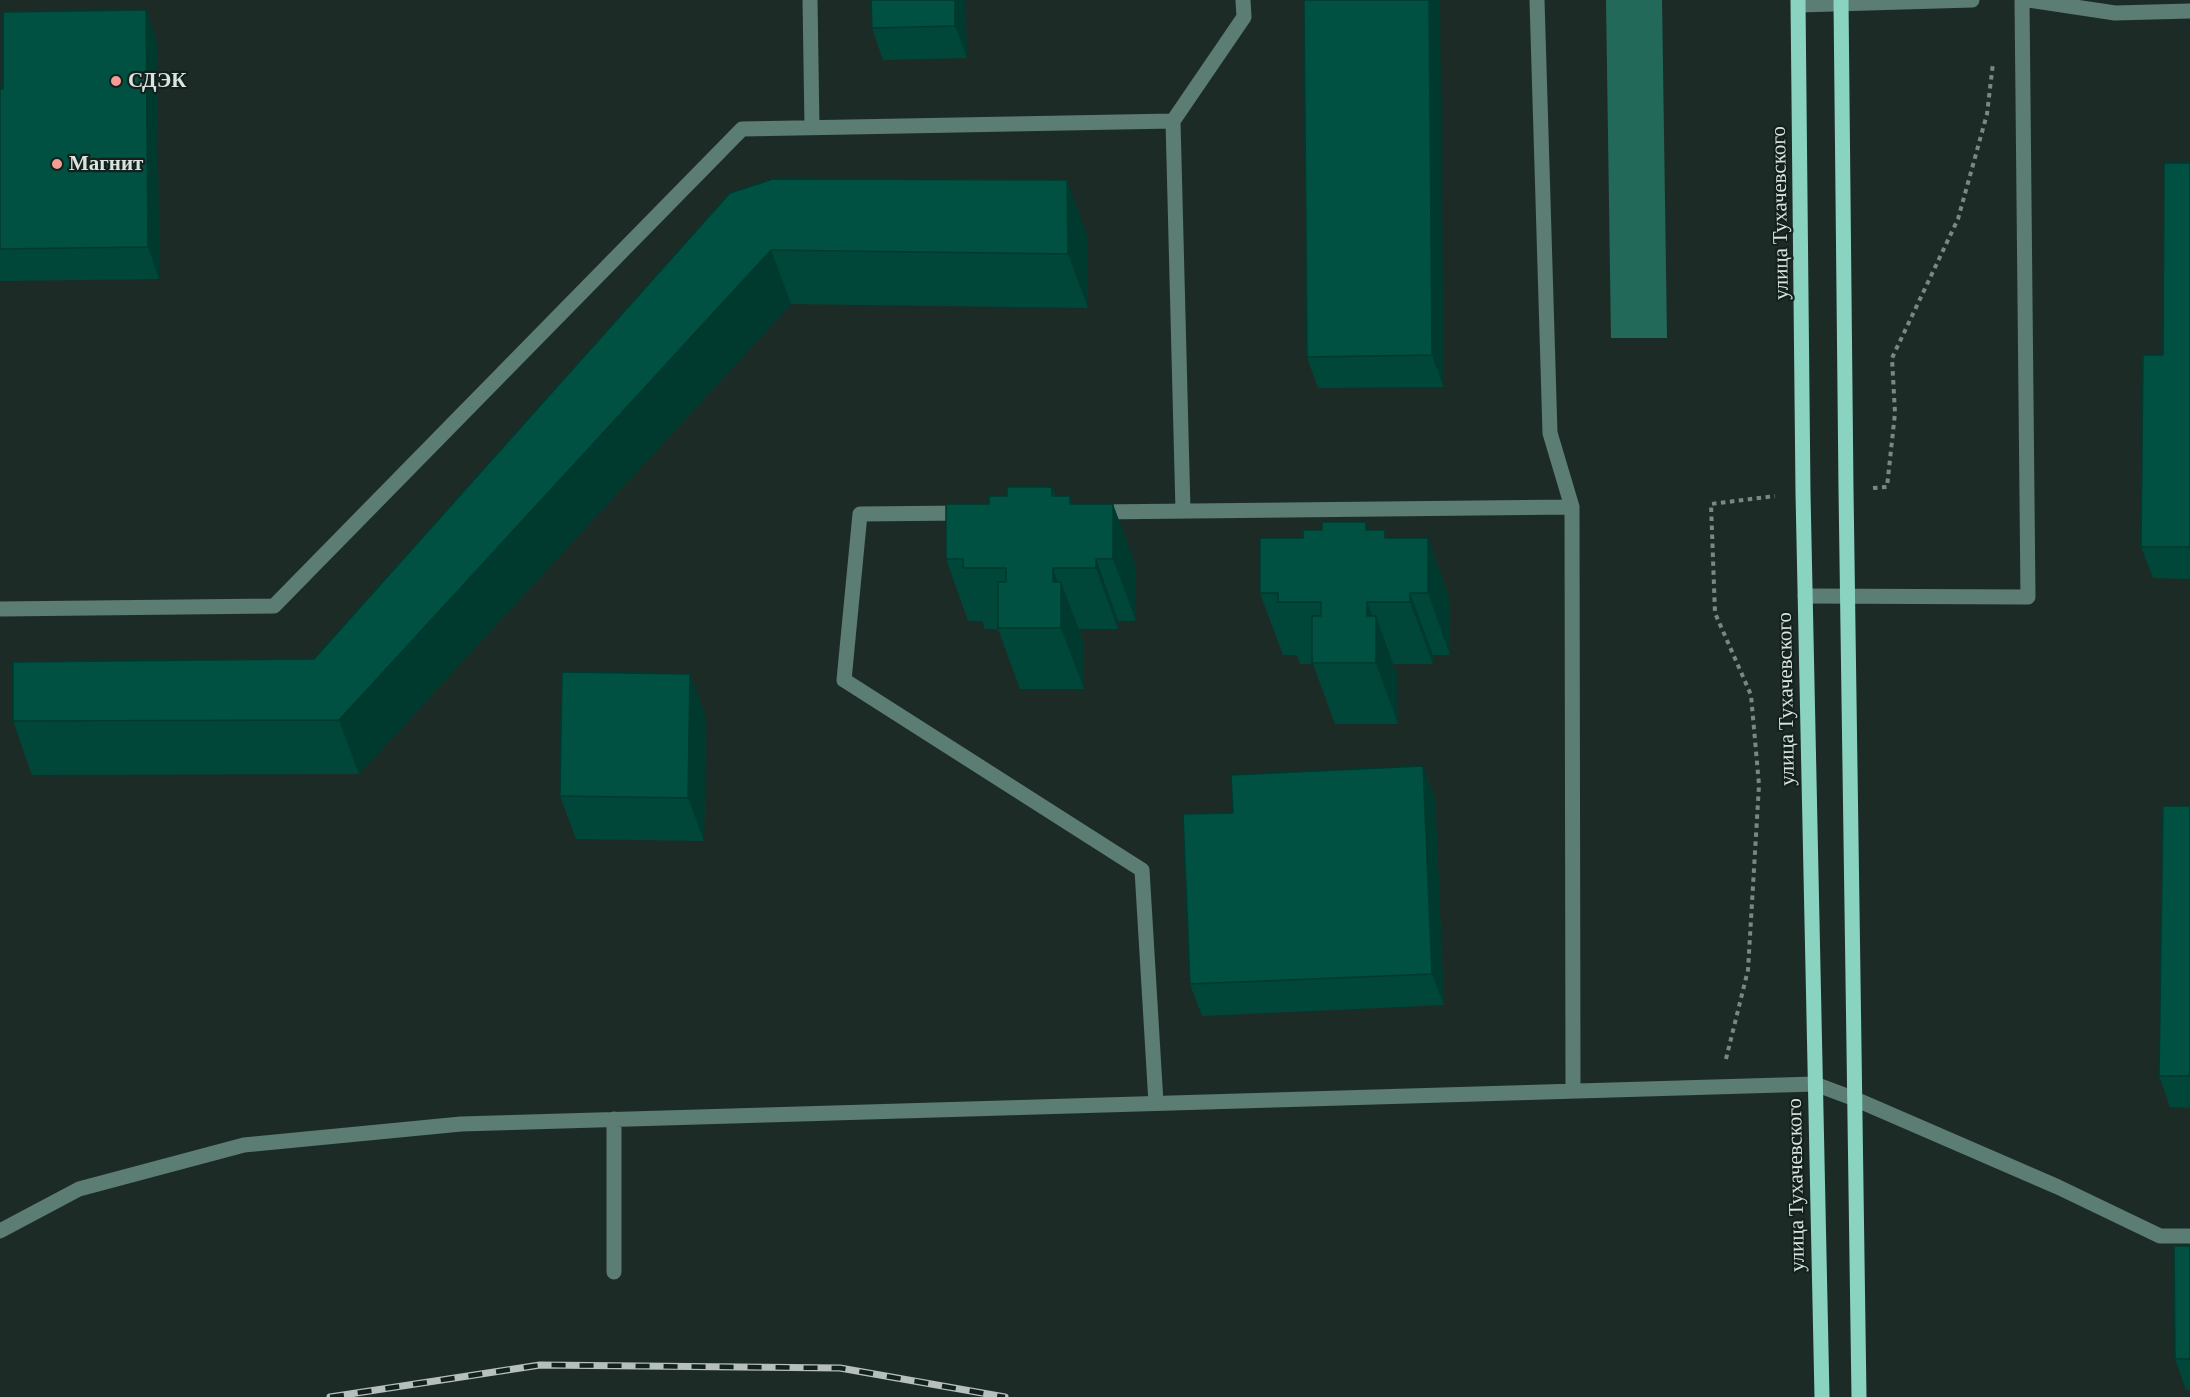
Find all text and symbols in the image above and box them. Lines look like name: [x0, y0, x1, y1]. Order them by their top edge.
place label: СДЭК: [128, 68, 187, 94]
marker: СДЭК: [109, 74, 123, 88]
street label: улица Тухачевского: [1766, 126, 1794, 300]
place label: Магнит: [69, 151, 143, 177]
marker: Магнит: [50, 157, 64, 171]
street label: улица Тухачевского: [1772, 612, 1800, 786]
street label: улица Тухачевского: [1782, 1098, 1810, 1272]

